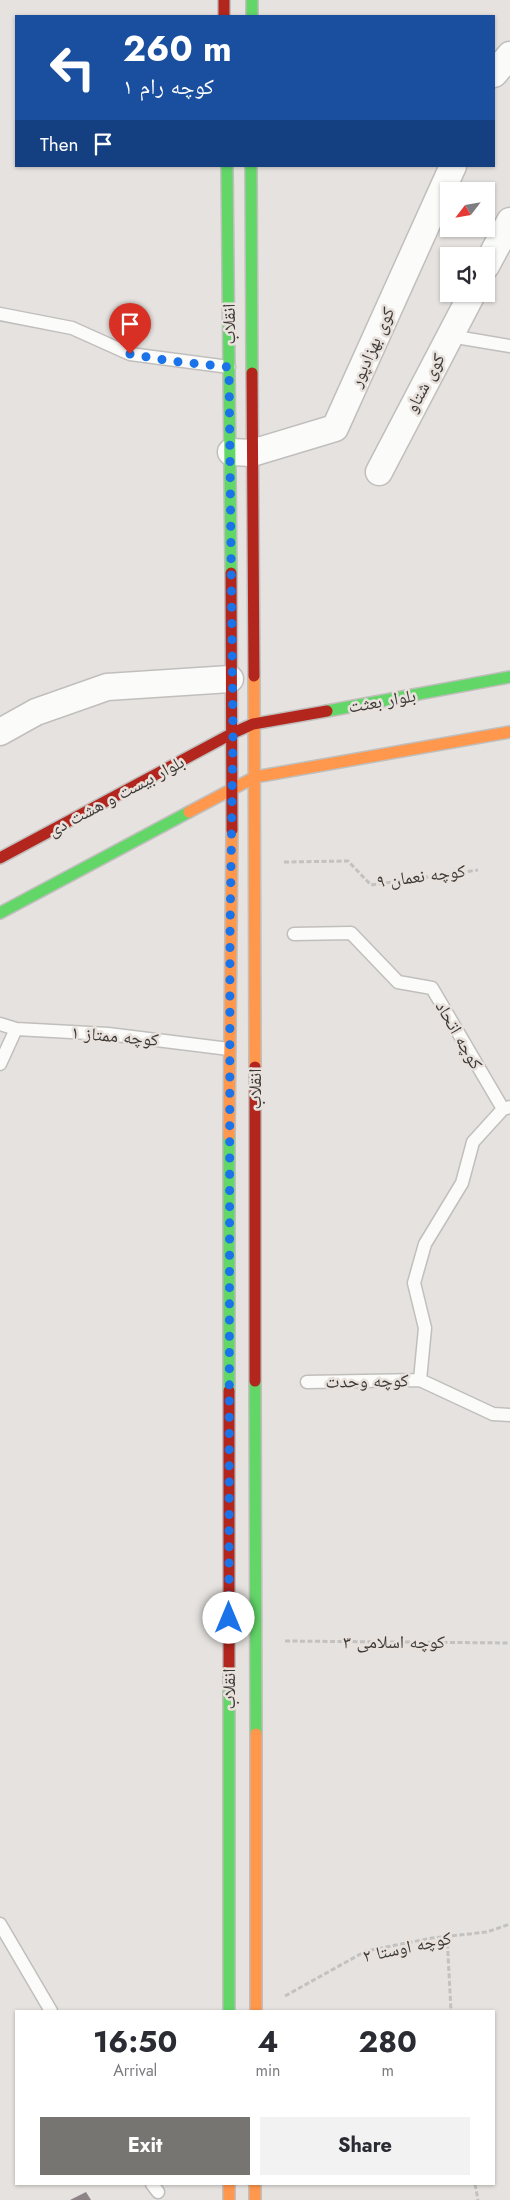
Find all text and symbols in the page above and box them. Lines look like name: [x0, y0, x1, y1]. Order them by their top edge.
text: 260 m: [123, 24, 232, 74]
icon: left: [40, 35, 105, 100]
text: کوچه رام ۱: [123, 70, 214, 102]
icon: arrive: [89, 130, 117, 158]
text: Then: [40, 131, 79, 158]
north arrow: [440, 182, 495, 238]
map controls: [440, 182, 495, 302]
button: sound: [440, 247, 495, 302]
pin: [109, 303, 151, 354]
street label: انقلاب: [216, 303, 242, 345]
street label: کوی بهزادپور: [342, 303, 401, 392]
icon: arrive: [116, 310, 144, 338]
street label: کوی شتاو: [399, 348, 452, 417]
street label: بلوار بعثت: [346, 682, 418, 720]
street label: بلوار بیست و هشت دی: [43, 749, 189, 843]
street label: کوچه نعمان ۹: [375, 858, 467, 894]
street label: کوچه اتحاد: [429, 996, 489, 1075]
street label: کوچه ممتاز ۱: [70, 1019, 160, 1053]
street label: انقلاب: [242, 1068, 268, 1110]
street label: کوچه وحدت: [325, 1367, 409, 1395]
position arrow: [202, 1591, 254, 1643]
street label: کوچه اسلامی ۳: [343, 1629, 446, 1655]
street label: انقلاب: [216, 1668, 242, 1710]
street label: کوچه اوستا ۲: [360, 1925, 454, 1969]
text: 16:50: [93, 2020, 177, 2063]
text: 4: [257, 2020, 278, 2063]
text: 280: [359, 2020, 417, 2063]
text: Arrival: [113, 2059, 157, 2082]
text: min: [255, 2059, 280, 2082]
text: m: [381, 2059, 394, 2082]
button: Exit: [40, 2117, 250, 2175]
button: Share: [260, 2117, 470, 2175]

